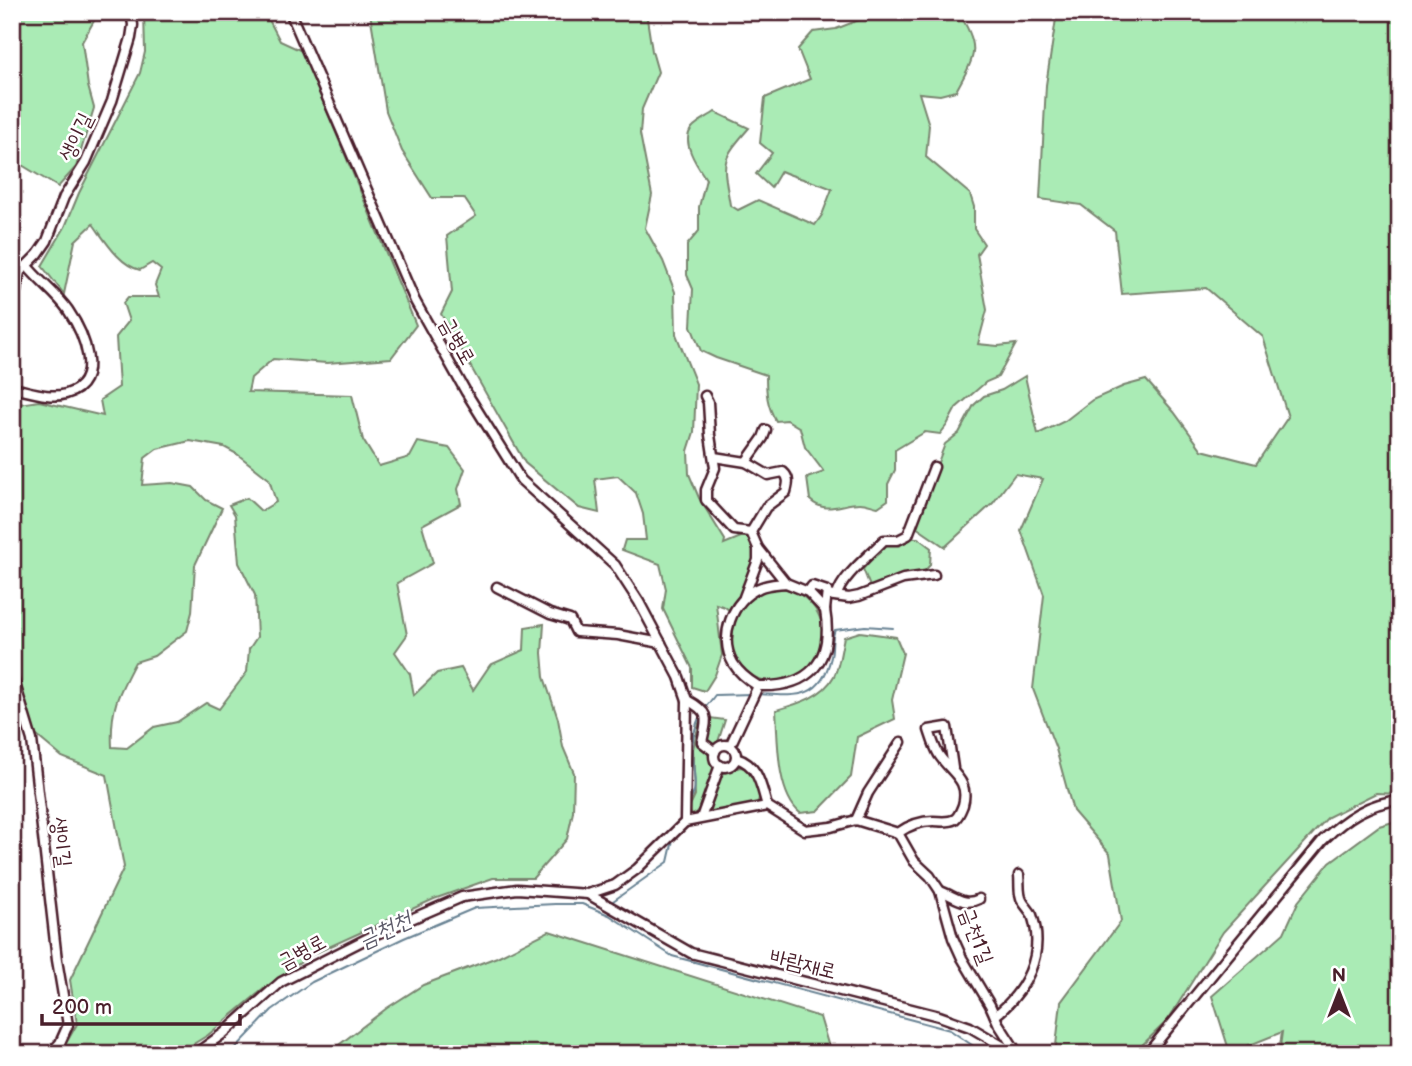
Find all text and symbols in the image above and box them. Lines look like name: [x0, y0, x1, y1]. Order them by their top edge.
street label: 생이길: [54, 109, 98, 165]
street label: 금병로: [434, 313, 480, 369]
street label: 생이길: [46, 815, 77, 869]
street label: 금천1길: [954, 904, 998, 968]
water label: 금천천: [354, 905, 418, 954]
street label: 금병로: [274, 929, 330, 975]
street label: 바람재로: [767, 944, 839, 984]
north arrow: [1304, 958, 1374, 1028]
text: N: [1332, 965, 1346, 988]
scale bar: [42, 982, 240, 1026]
text: 200 m: [52, 995, 112, 1020]

